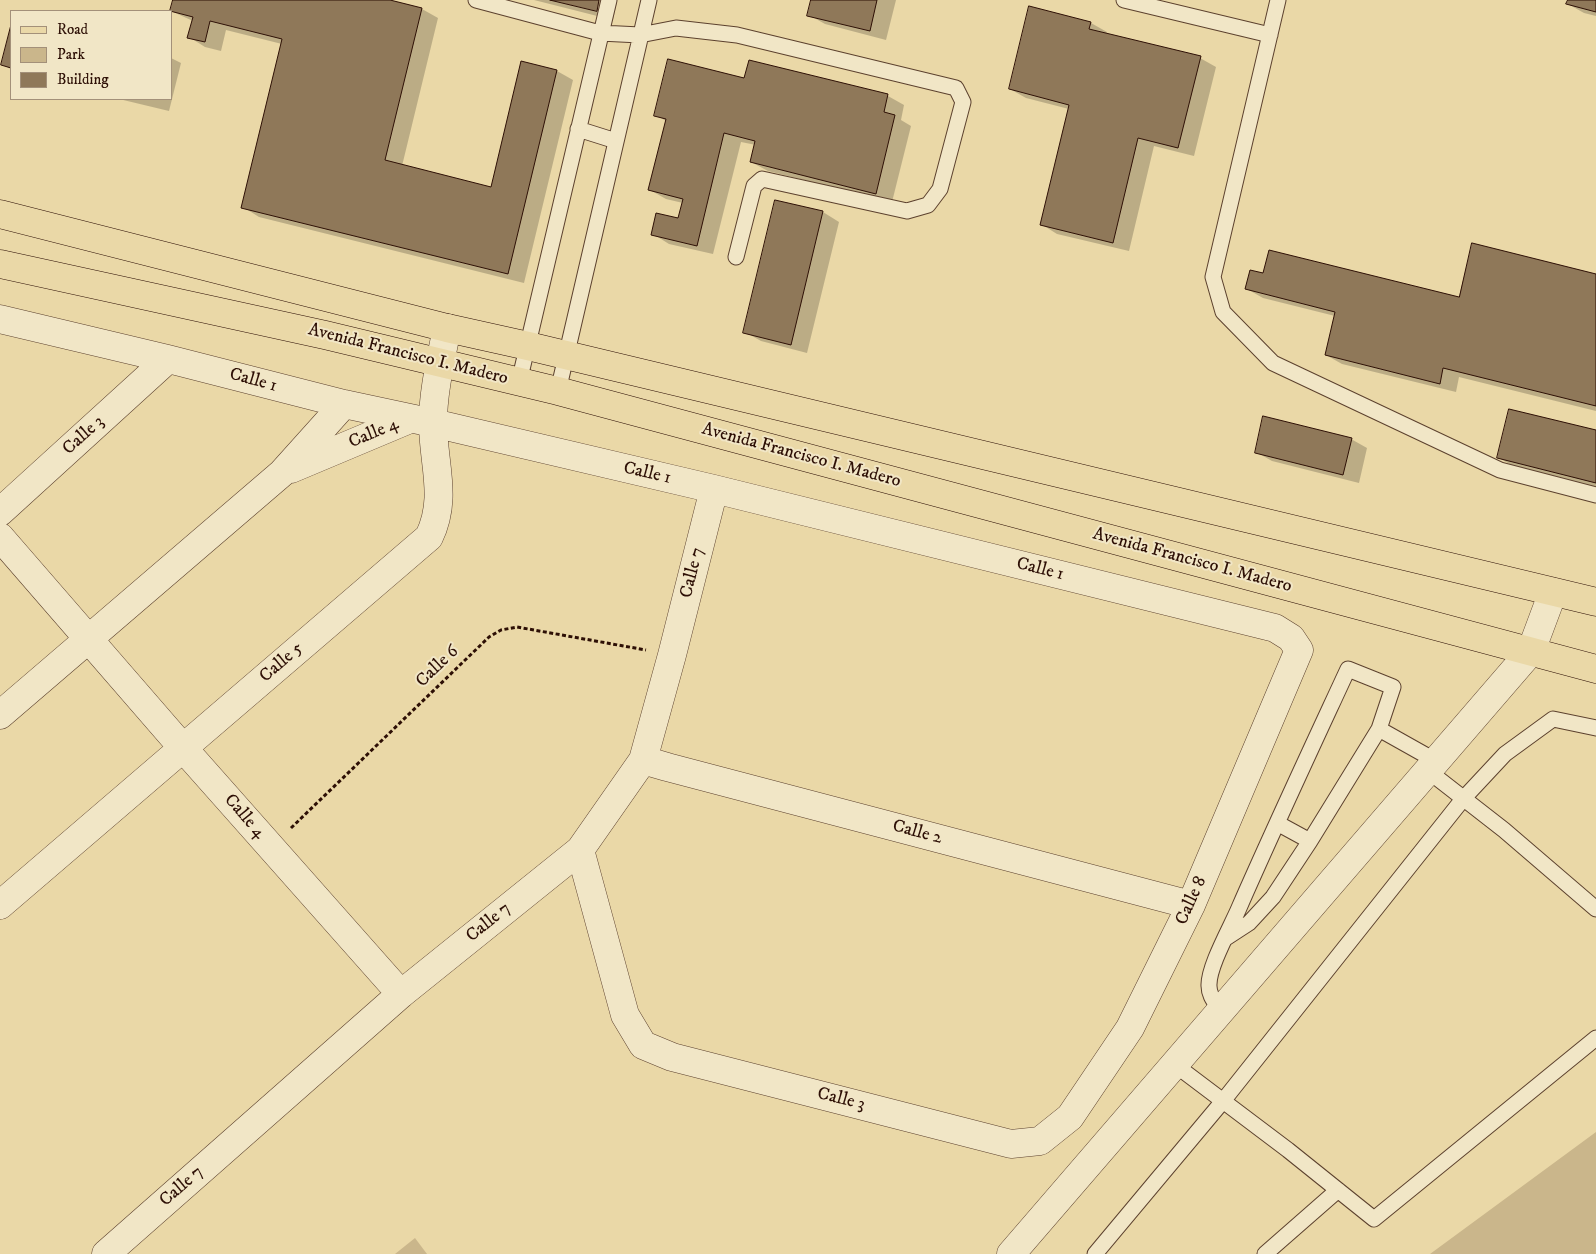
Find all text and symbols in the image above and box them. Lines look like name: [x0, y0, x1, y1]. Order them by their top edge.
legend: [10, 10, 172, 100]
text: Road: [57, 20, 88, 39]
text: Park: [57, 45, 85, 64]
text: Building: [57, 70, 109, 89]
street label: Avenida Francisco I. Madero: [306, 320, 510, 390]
street label: Calle 1: [227, 364, 279, 398]
street label: Calle 3: [59, 412, 109, 460]
street label: Calle 4: [346, 414, 402, 454]
street label: Avenida Francisco I. Madero: [699, 419, 903, 493]
street label: Calle 1: [621, 458, 673, 490]
street label: Avenida Francisco I. Madero: [1090, 524, 1294, 598]
street label: Calle 7: [676, 546, 710, 600]
street label: Calle 1: [1014, 554, 1066, 586]
street label: Calle 5: [256, 638, 308, 688]
street label: Calle 6: [412, 642, 464, 692]
street label: Calle 4: [219, 790, 269, 844]
street label: Calle 2: [890, 816, 944, 850]
street label: Calle 8: [1172, 873, 1212, 929]
street label: Calle 7: [462, 899, 516, 947]
street label: Calle 3: [815, 1084, 867, 1116]
street label: Calle 7: [156, 1162, 208, 1212]

